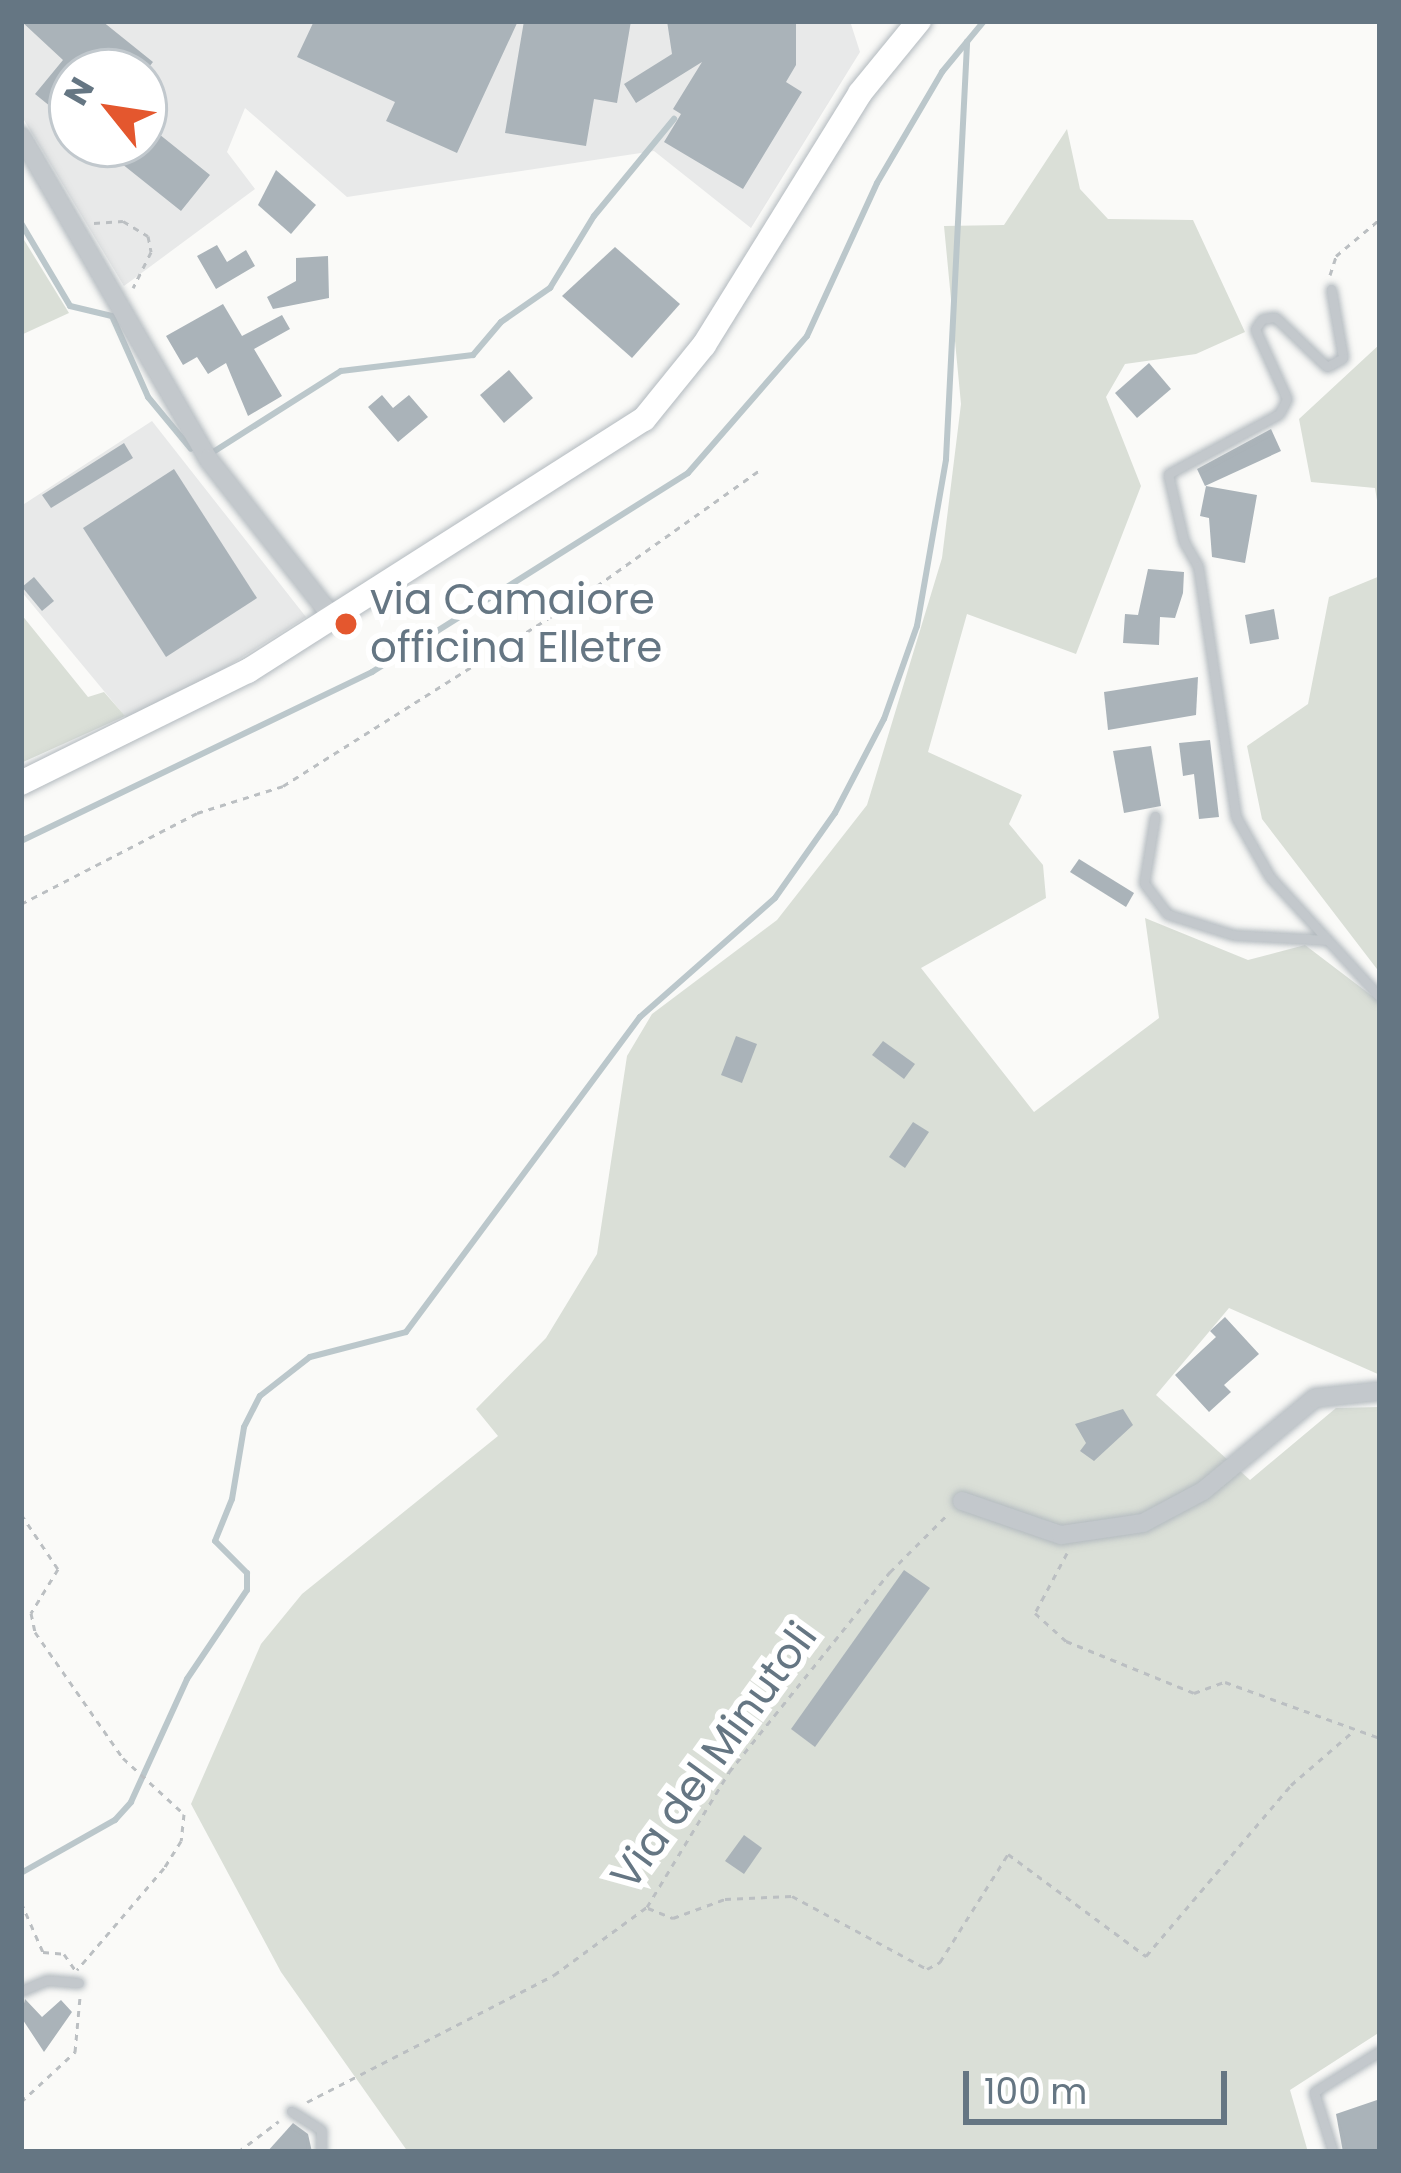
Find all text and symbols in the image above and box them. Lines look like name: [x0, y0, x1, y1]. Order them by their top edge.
north arrow: [48, 48, 168, 168]
text: N: [52, 69, 106, 114]
place label: via Camaiore officina Elletre: [370, 575, 662, 674]
marker: via Camaiore officina Elletre: [333, 611, 359, 637]
street label: Via del Minutoli: [600, 1613, 828, 1899]
scale bar: [969, 2047, 1233, 2121]
text: 100 m: [984, 2066, 1087, 2117]

